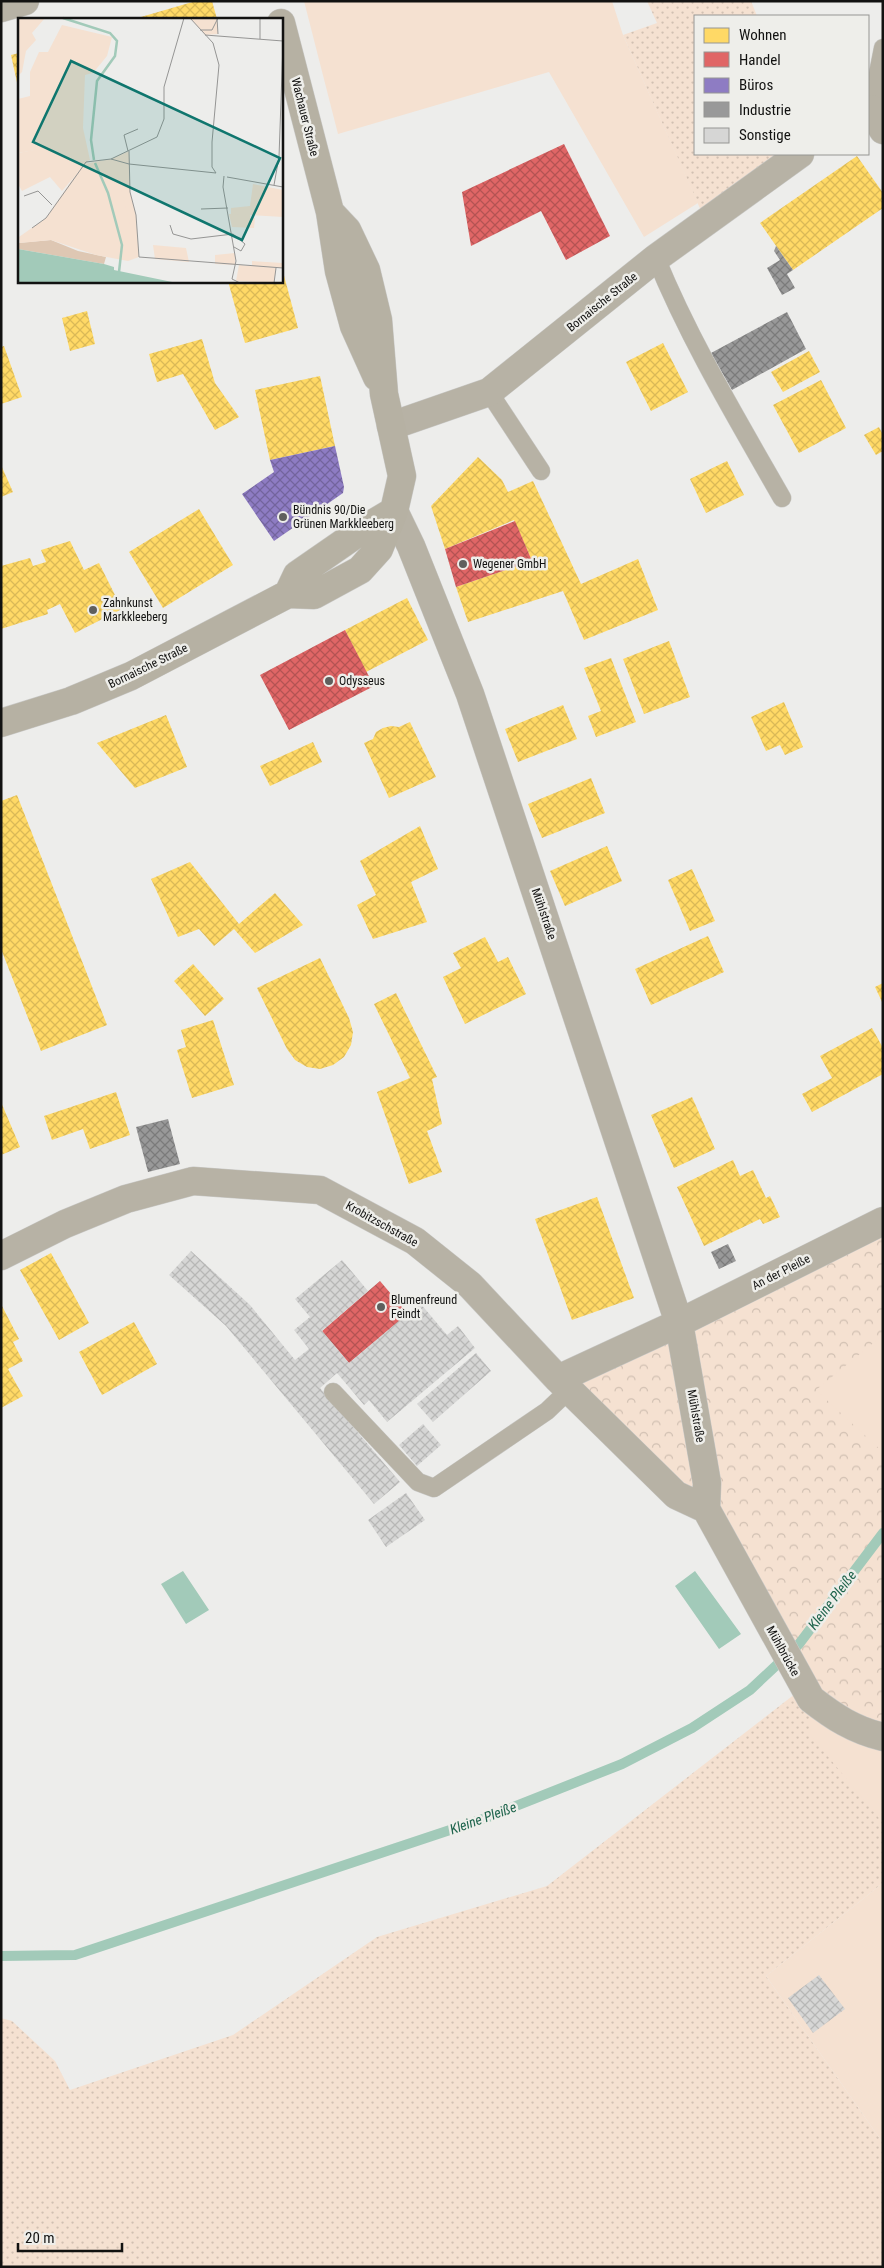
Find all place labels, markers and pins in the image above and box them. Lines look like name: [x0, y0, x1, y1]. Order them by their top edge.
place label: Bündnis 90/Die Grünen Markkleeberg: [293, 503, 394, 531]
marker: Bündnis 90/Die Grünen Markkleeberg: [277, 511, 289, 523]
place label: Wegener GmbH: [473, 557, 546, 571]
marker: Wegener GmbH: [457, 558, 469, 570]
place label: Zahnkunst Markkleeberg: [103, 596, 167, 624]
marker: Zahnkunst Markkleeberg: [87, 604, 99, 616]
place label: Odysseus: [339, 674, 385, 688]
marker: Odysseus: [323, 675, 335, 687]
place label: Blumenfreund Feindt: [391, 1293, 457, 1321]
marker: Blumenfreund Feindt: [375, 1301, 387, 1313]

